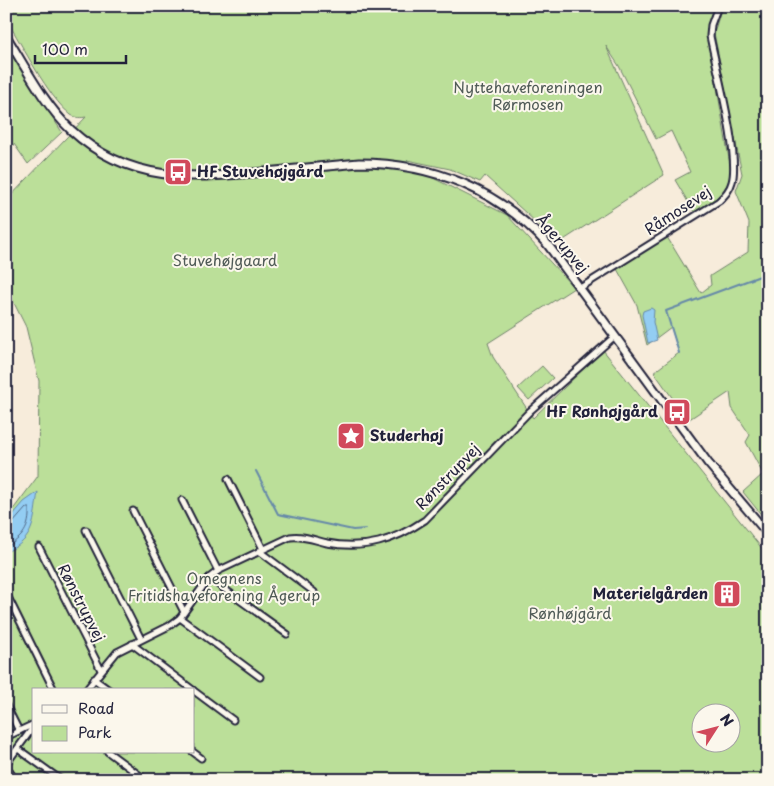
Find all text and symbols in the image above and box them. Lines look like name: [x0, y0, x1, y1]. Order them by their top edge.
scale bar: [35, 32, 126, 64]
text: 100 m: [42, 37, 88, 60]
park label: Nyttehaveforeningen Rørmosen: [453, 75, 603, 115]
bus stop icon: HF Stuvehøjgård: [163, 157, 193, 187]
place label: HF Stuvehøjgård: [197, 159, 323, 182]
street label: Råmosevej: [639, 179, 715, 240]
street label: Ågerupvej: [531, 208, 595, 278]
park label: Stuvehøjgaard: [173, 248, 277, 271]
bus stop icon: HF Rønhøjgård: [662, 397, 692, 427]
place label: HF Rønhøjgård: [546, 399, 658, 422]
place icon: Studerhøj: [336, 421, 366, 451]
place label: Studerhøj: [370, 423, 444, 446]
street label: Rønstrupvej: [409, 437, 485, 514]
street label: Rønstrupvej: [53, 559, 112, 645]
park label: Omegnens Fritidshaveforening Ågerup: [128, 566, 320, 606]
building icon: Materielgården: [712, 579, 742, 609]
place label: Materielgården: [593, 581, 708, 604]
park label: Rønhøjgård: [529, 601, 611, 624]
legend: [32, 688, 195, 754]
text: Road: [78, 696, 114, 719]
north arrow: [692, 704, 742, 754]
text: N: [715, 709, 739, 731]
text: Park: [78, 720, 112, 743]

